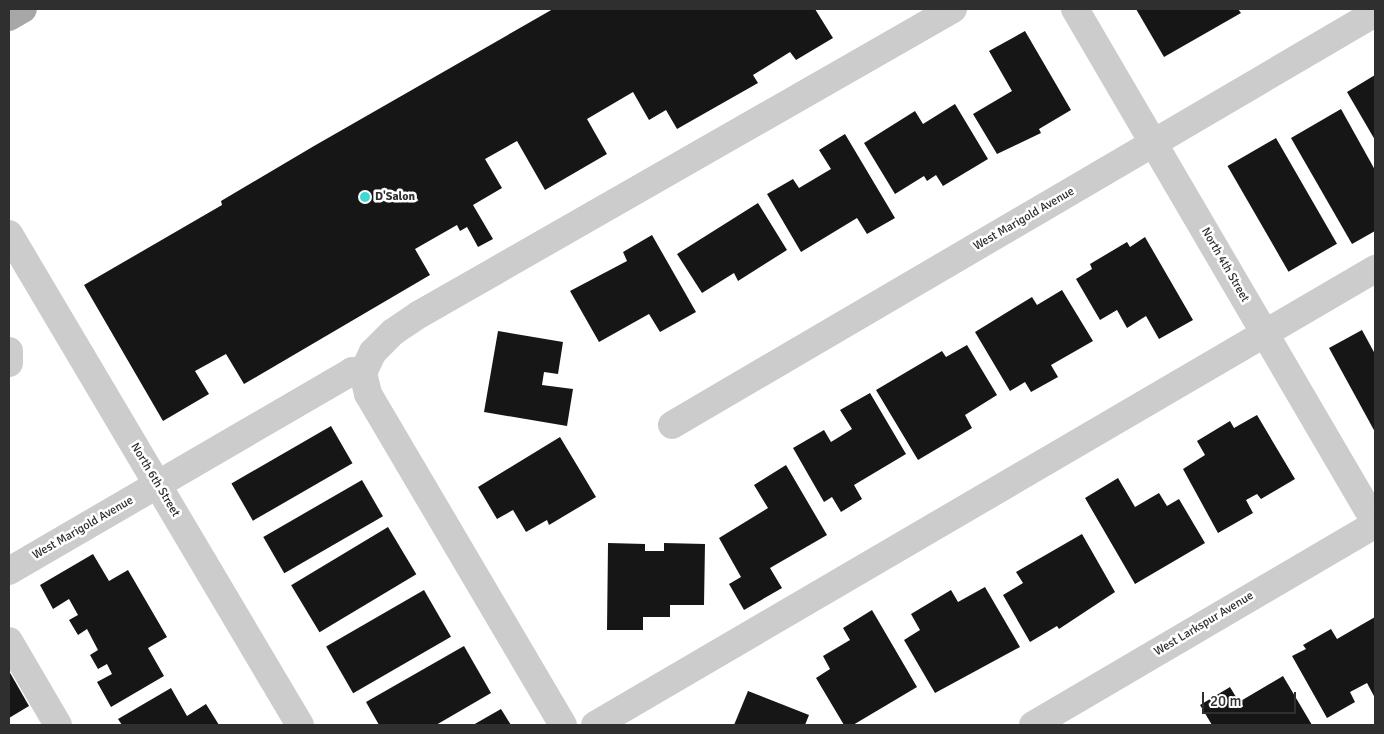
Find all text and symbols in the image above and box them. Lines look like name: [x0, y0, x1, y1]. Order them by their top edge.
street label: West Marigold Avenue: [971, 184, 1077, 254]
place label: D'Salon: [375, 190, 415, 204]
marker: D'Salon: [359, 191, 371, 203]
street label: North 4th Street: [1198, 225, 1252, 305]
street label: North 6th Street: [127, 440, 183, 520]
street label: West Marigold Avenue: [30, 493, 136, 563]
street label: West Larkspur Avenue: [1152, 589, 1256, 659]
scale bar: [1204, 682, 1298, 714]
text: 20 m: [1210, 692, 1241, 710]

